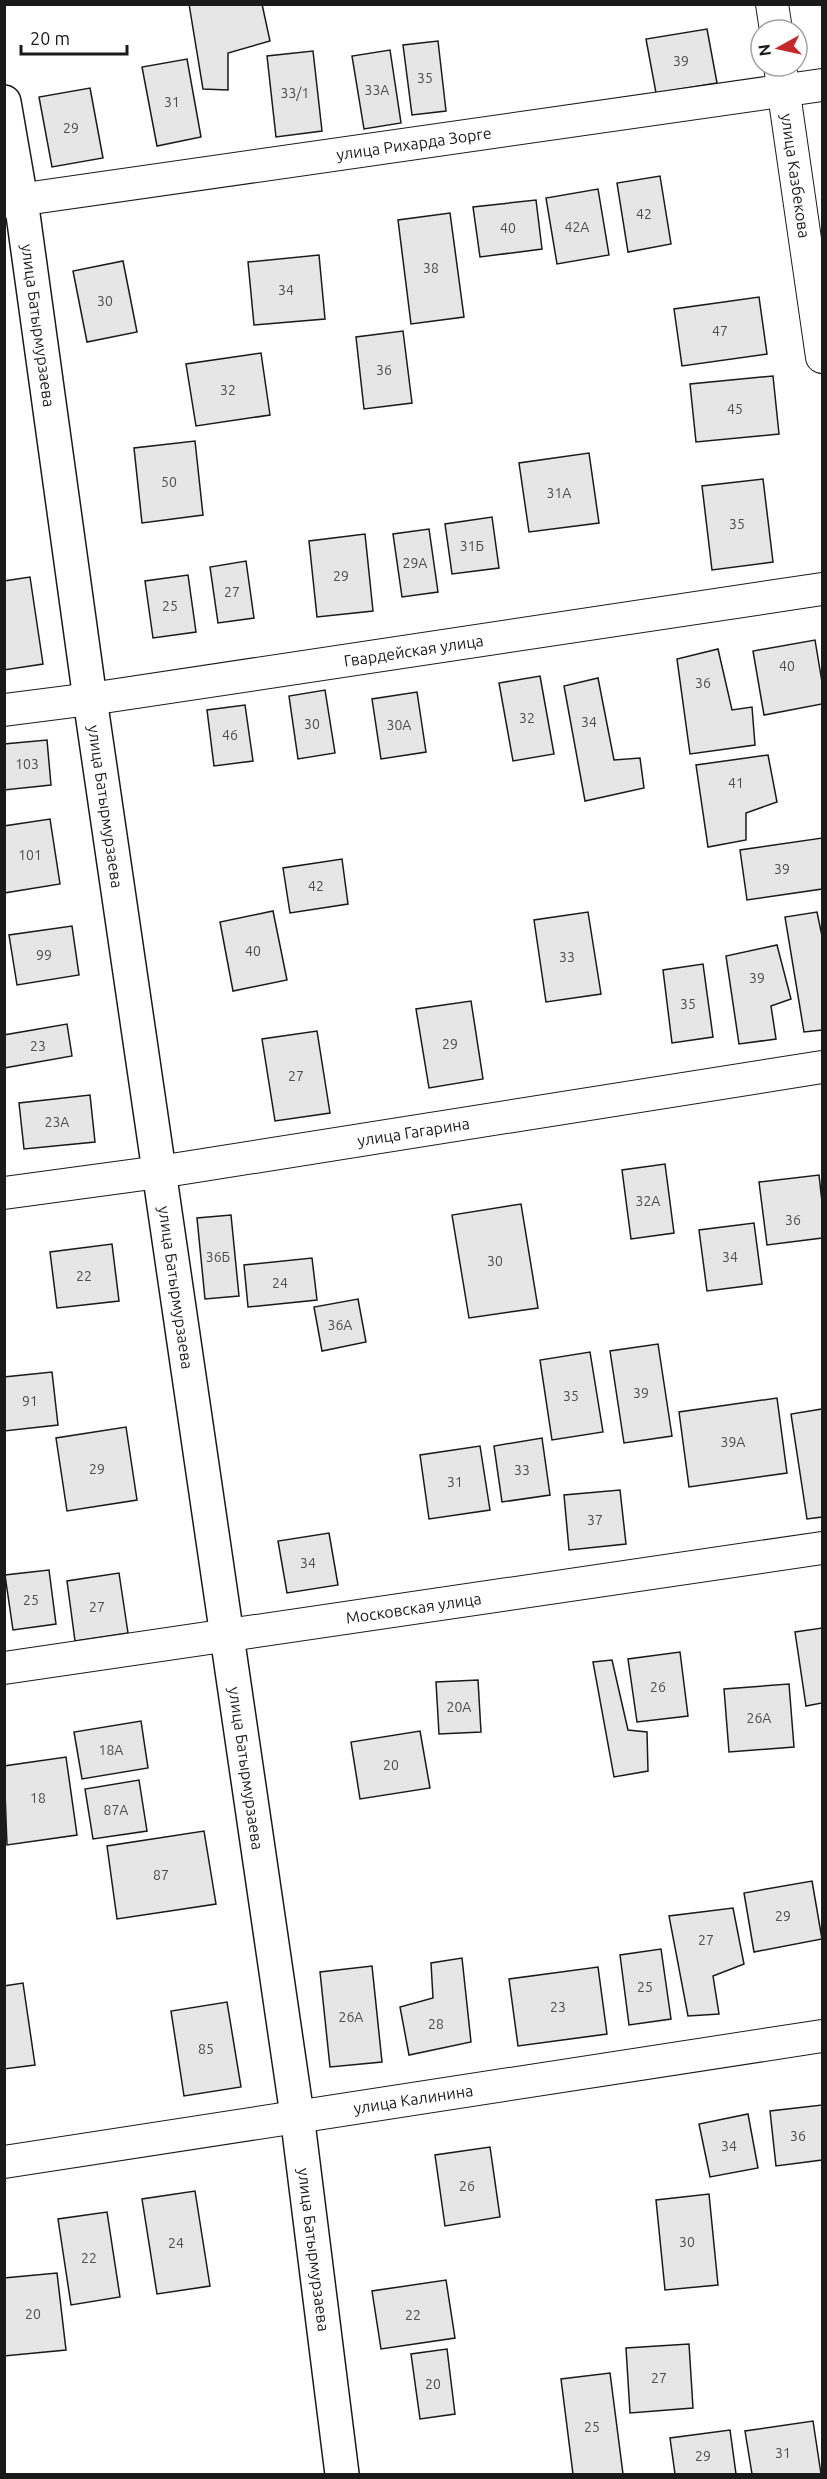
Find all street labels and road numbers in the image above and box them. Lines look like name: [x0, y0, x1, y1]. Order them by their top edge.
street label: улица Казбекова: [778, 112, 814, 239]
street label: улица Рихарда Зорге: [335, 123, 493, 163]
street label: улица Батырмурзаева: [18, 243, 59, 408]
street label: Гвардейская улица: [343, 631, 485, 670]
street label: улица Батырмурзаева: [85, 724, 127, 889]
street label: улица Гагарина: [356, 1114, 471, 1149]
street label: улица Батырмурзаева: [155, 1205, 197, 1370]
street label: Московская улица: [345, 1589, 483, 1627]
street label: улица Батырмурзаева: [226, 1686, 267, 1851]
street label: улица Калинина: [352, 2081, 474, 2117]
street label: улица Батырмурзаева: [295, 2167, 333, 2332]

